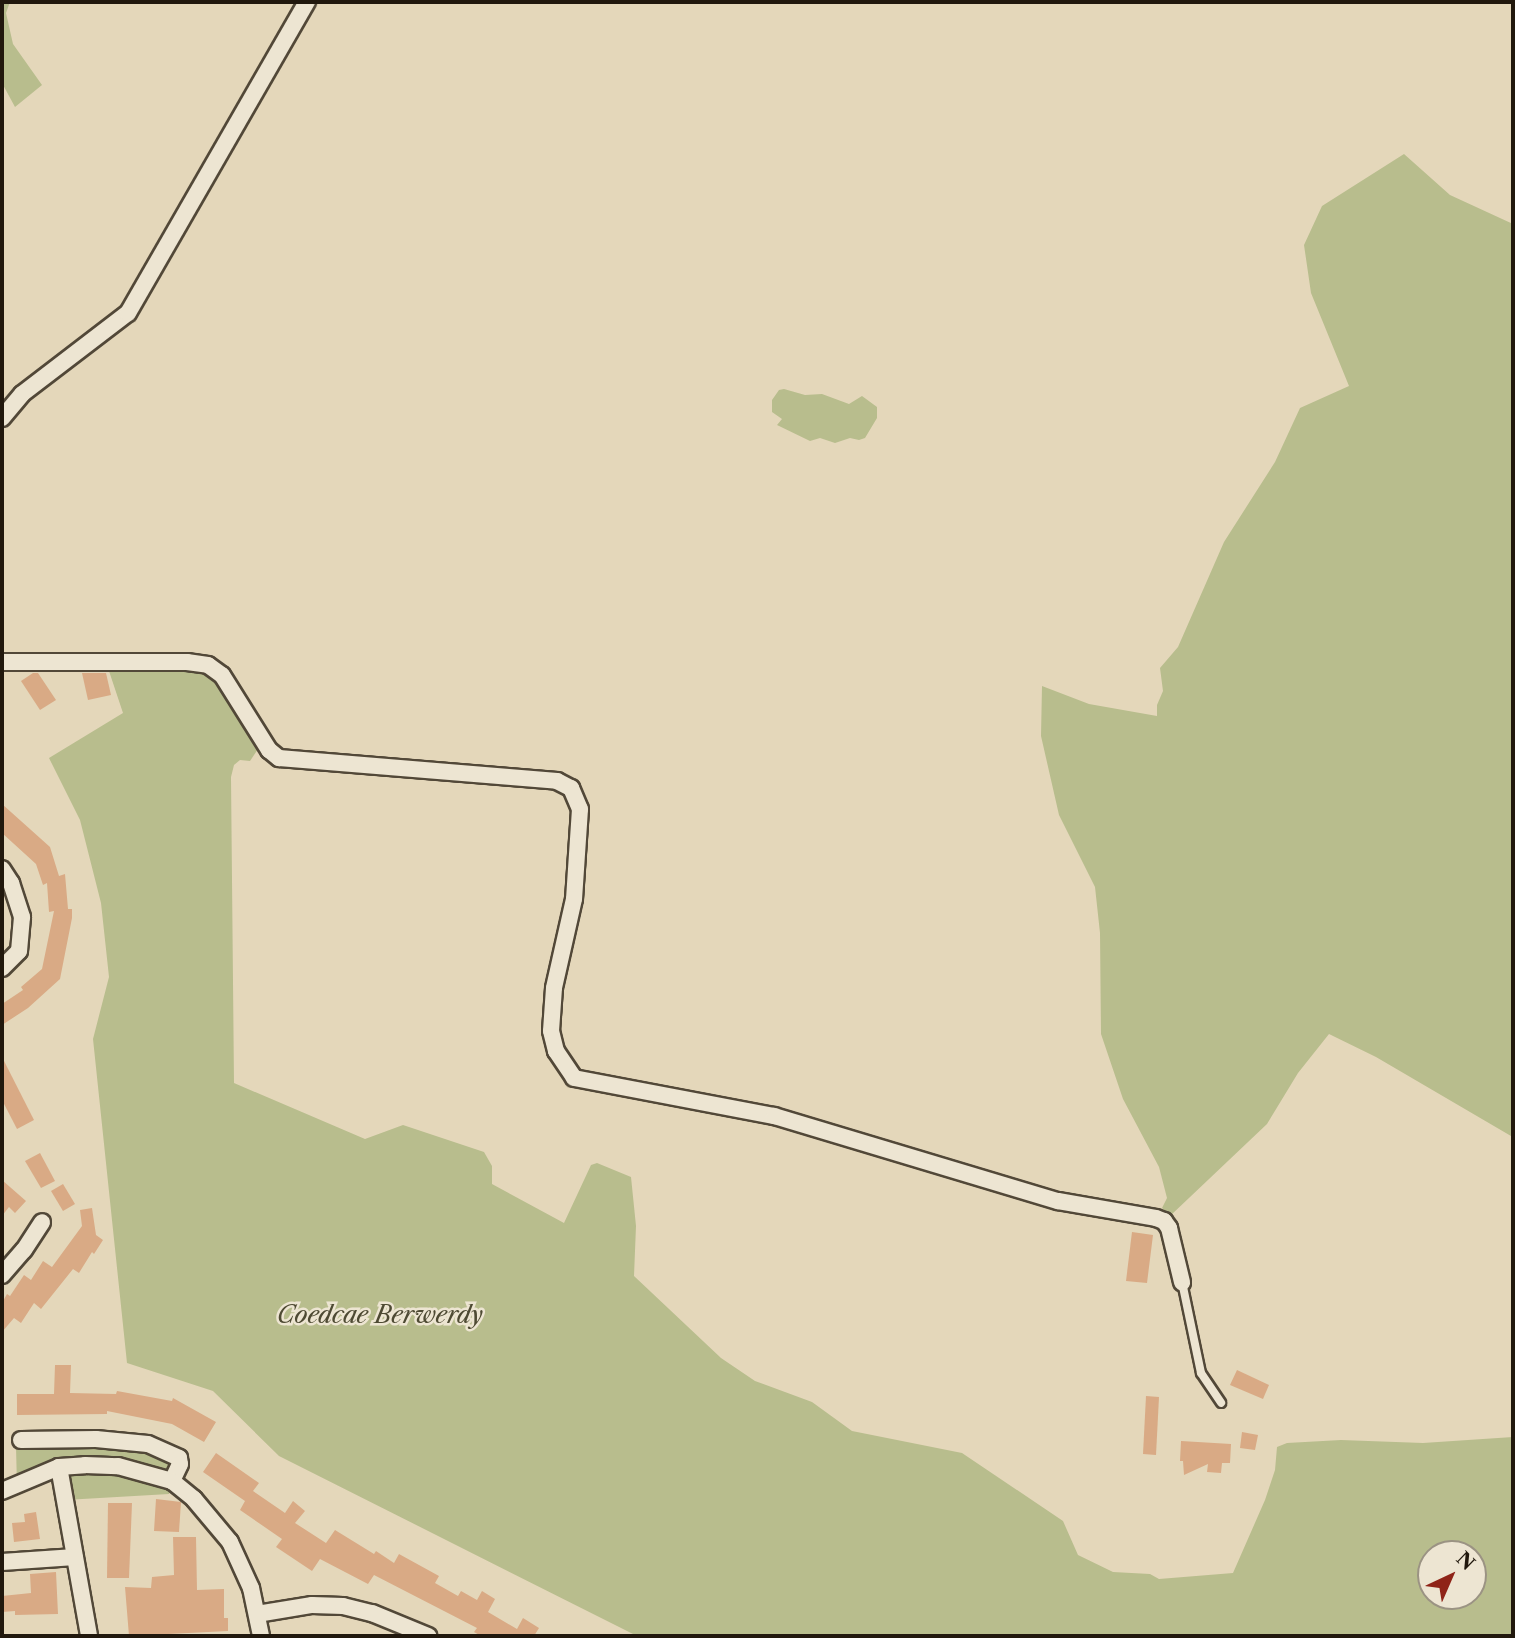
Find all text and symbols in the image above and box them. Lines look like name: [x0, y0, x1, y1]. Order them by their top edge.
park label: Coedcae Berwerdy: [277, 1301, 483, 1329]
north arrow: [1417, 1540, 1487, 1610]
text: N: [1452, 1547, 1479, 1575]

